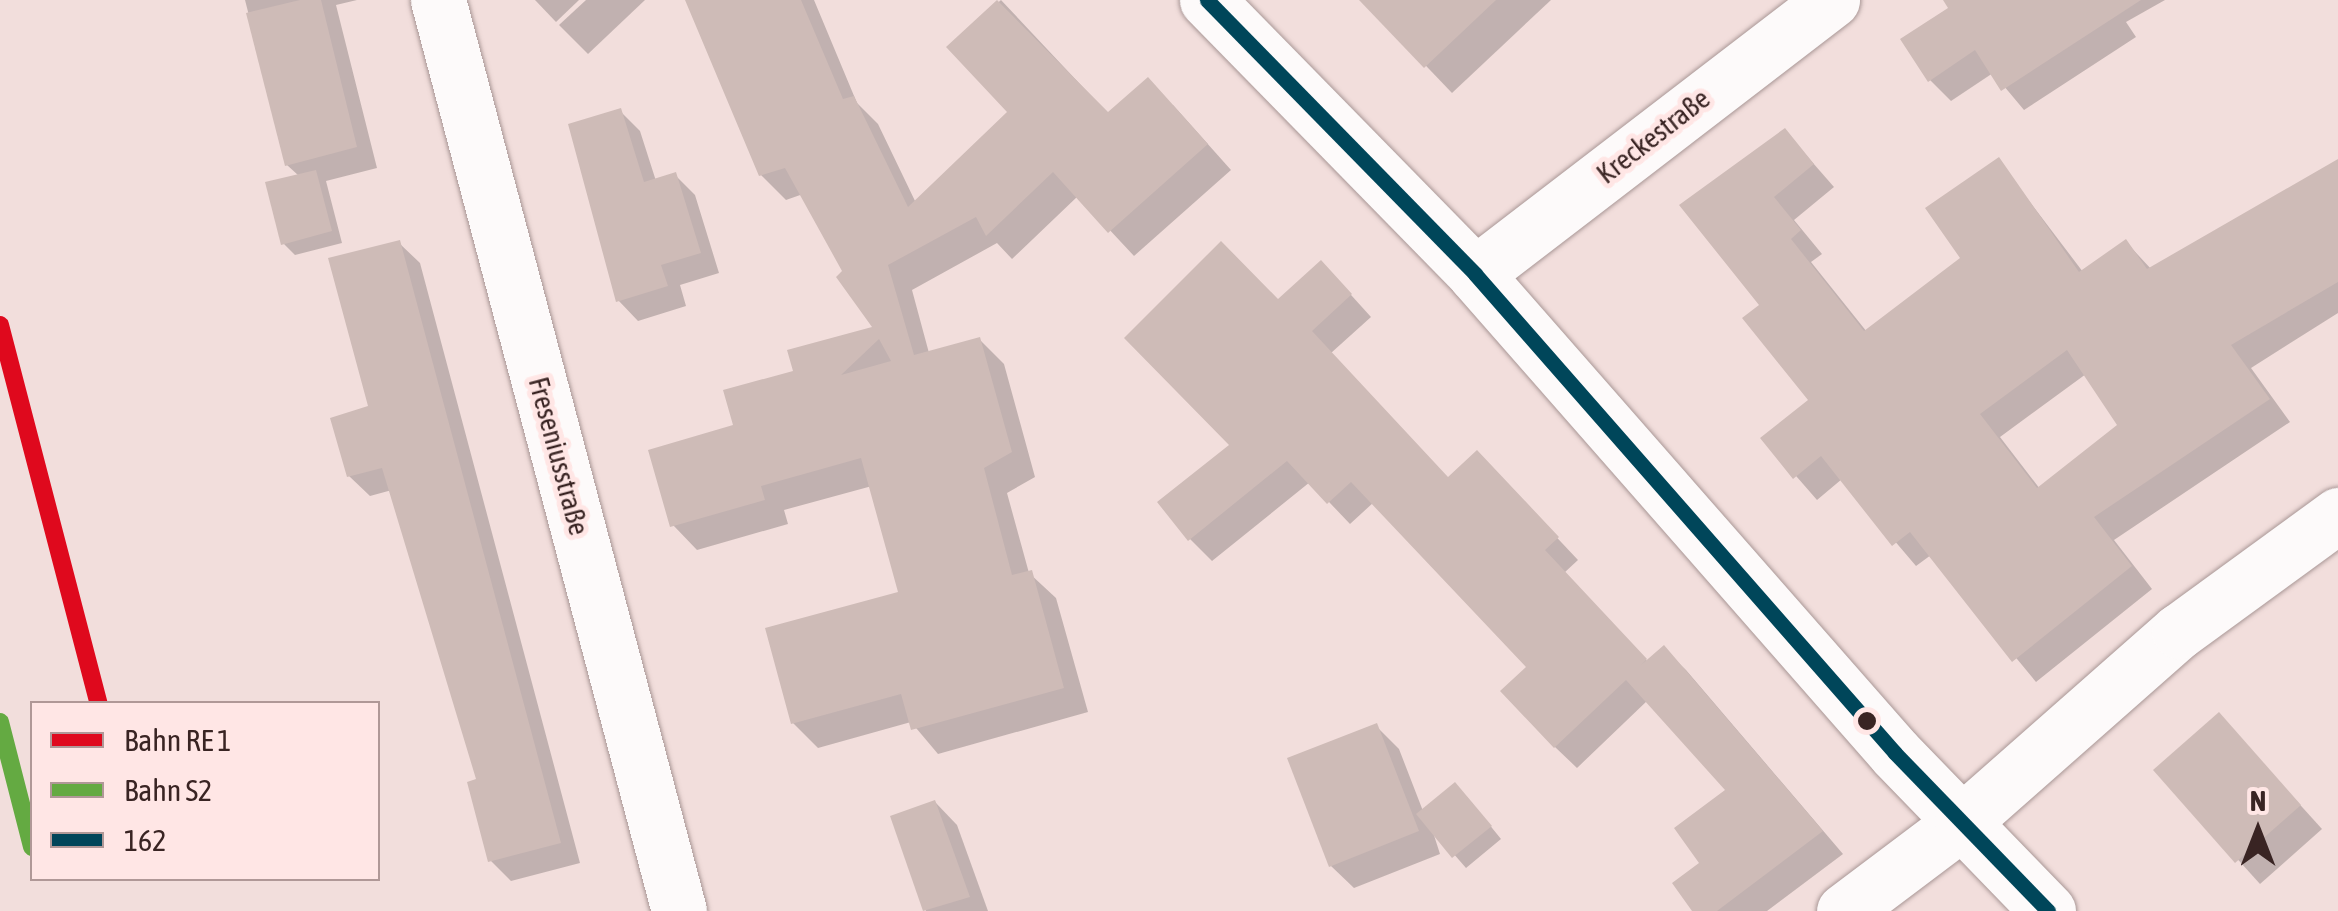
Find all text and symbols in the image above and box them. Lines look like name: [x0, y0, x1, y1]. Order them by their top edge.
street label: Kreckestraße: [1590, 82, 1716, 190]
street label: Freseniusstraße: [522, 373, 596, 539]
legend: [30, 701, 380, 881]
unlabelled marker: [1857, 711, 1877, 731]
text: Bahn RE 1: [124, 723, 231, 757]
text: Bahn S2: [124, 773, 212, 807]
north arrow: [2208, 781, 2308, 881]
text: N: [2250, 785, 2266, 817]
text: 162: [124, 823, 166, 857]

